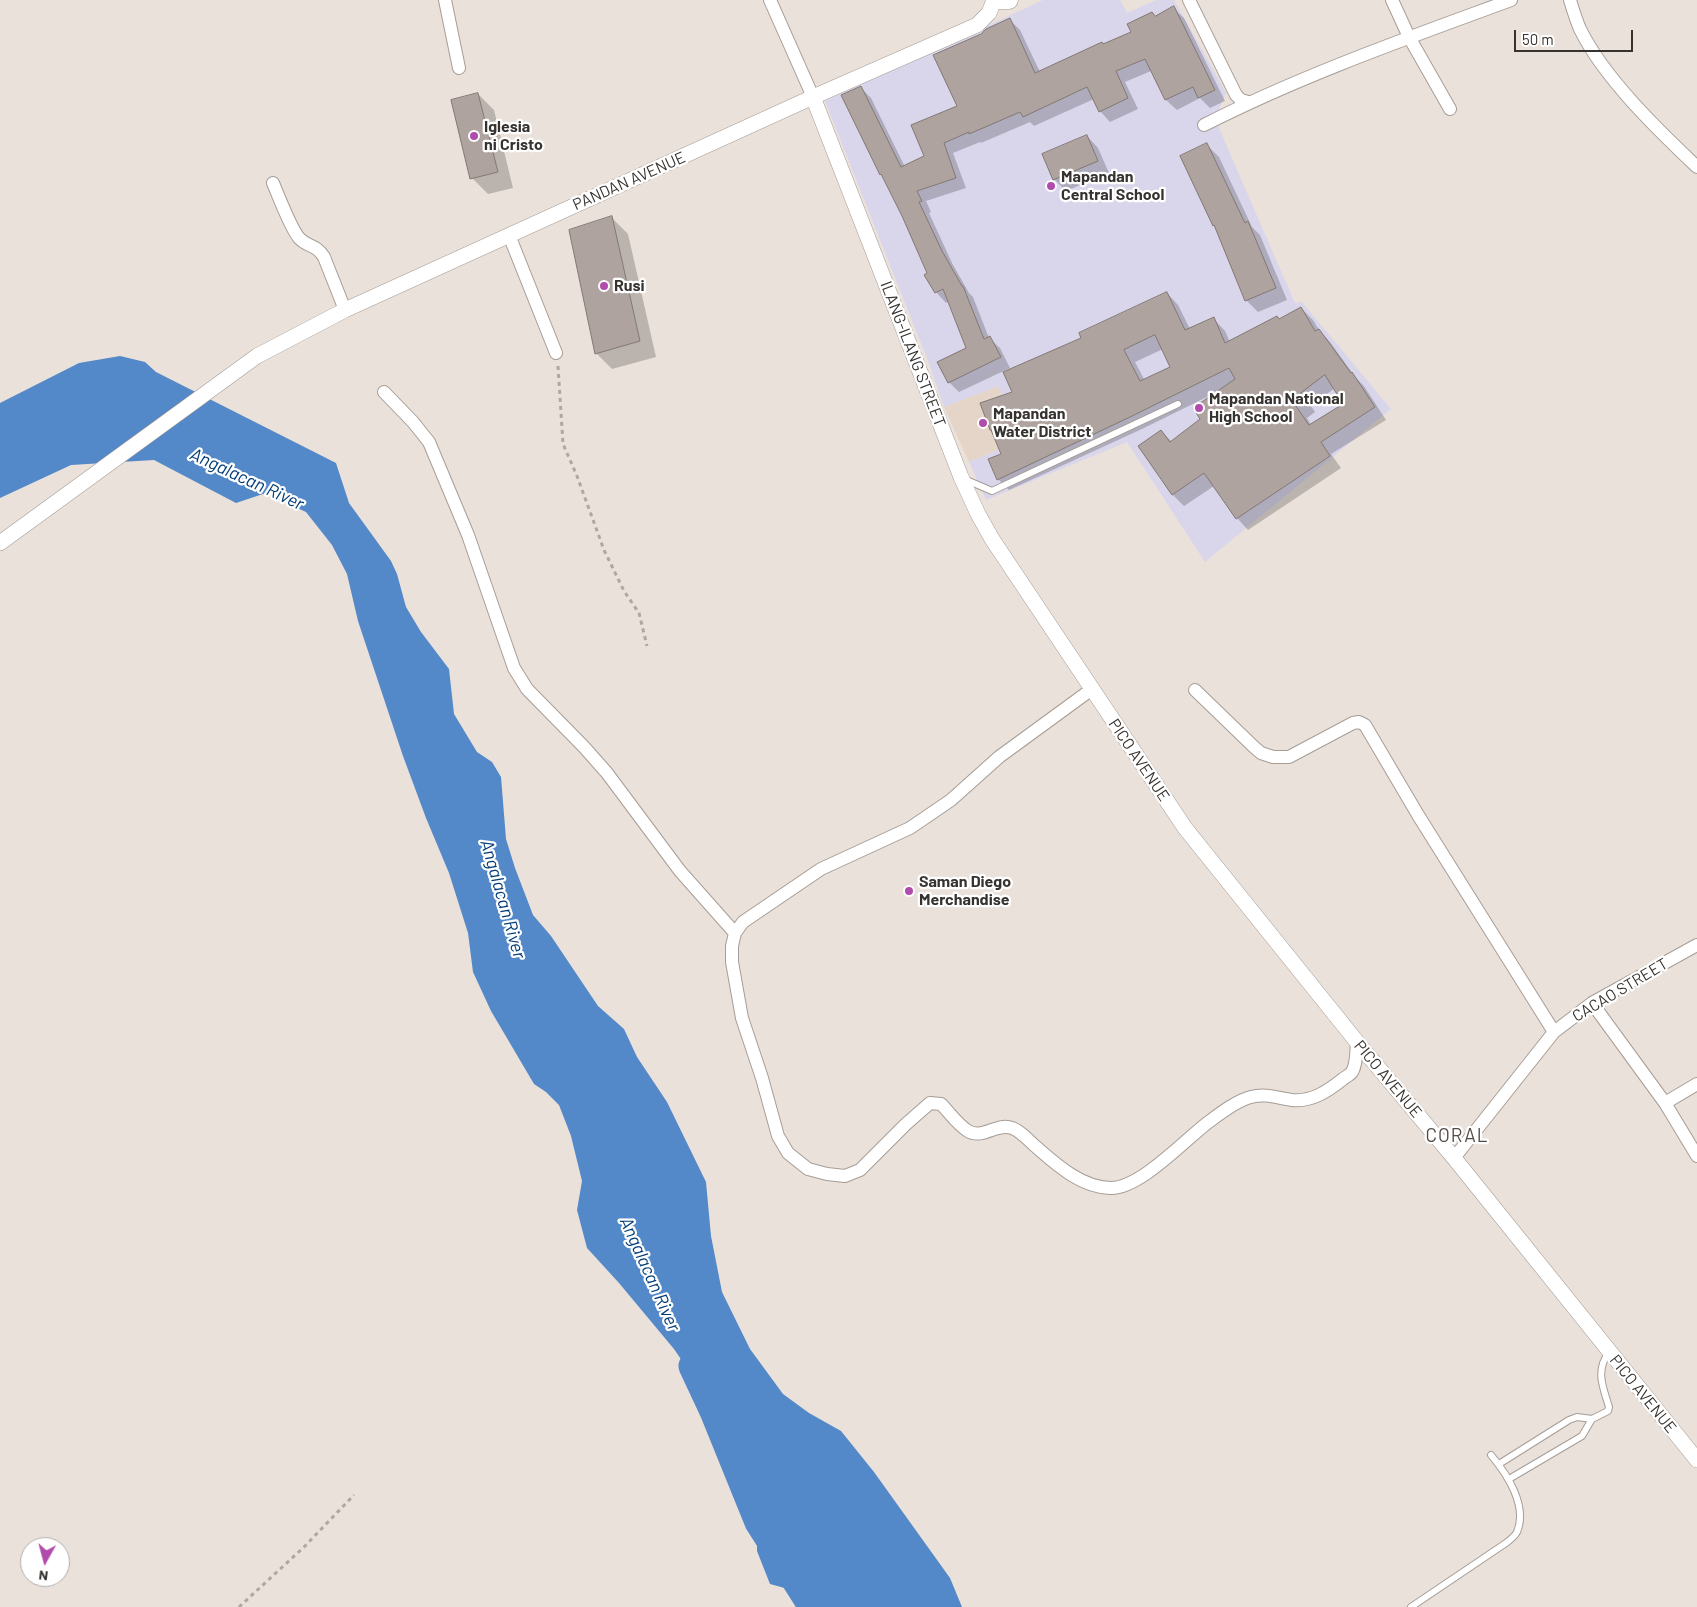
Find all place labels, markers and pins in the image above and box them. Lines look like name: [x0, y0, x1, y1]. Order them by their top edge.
place label: Iglesia ni Cristo: [484, 117, 543, 155]
marker: Iglesia ni Cristo: [468, 130, 480, 142]
place label: Mapandan Central School: [1061, 167, 1164, 205]
marker: Mapandan Central School: [1045, 180, 1057, 192]
place label: Rusi: [614, 276, 645, 296]
marker: Rusi: [598, 280, 610, 292]
place label: Mapandan National High School: [1209, 389, 1344, 427]
marker: Mapandan National High School: [1193, 402, 1205, 414]
place label: Mapandan Water District: [993, 404, 1091, 442]
marker: Mapandan Water District: [977, 417, 989, 429]
place label: Saman Diego Merchandise: [919, 872, 1011, 910]
marker: Saman Diego Merchandise: [903, 885, 915, 897]

